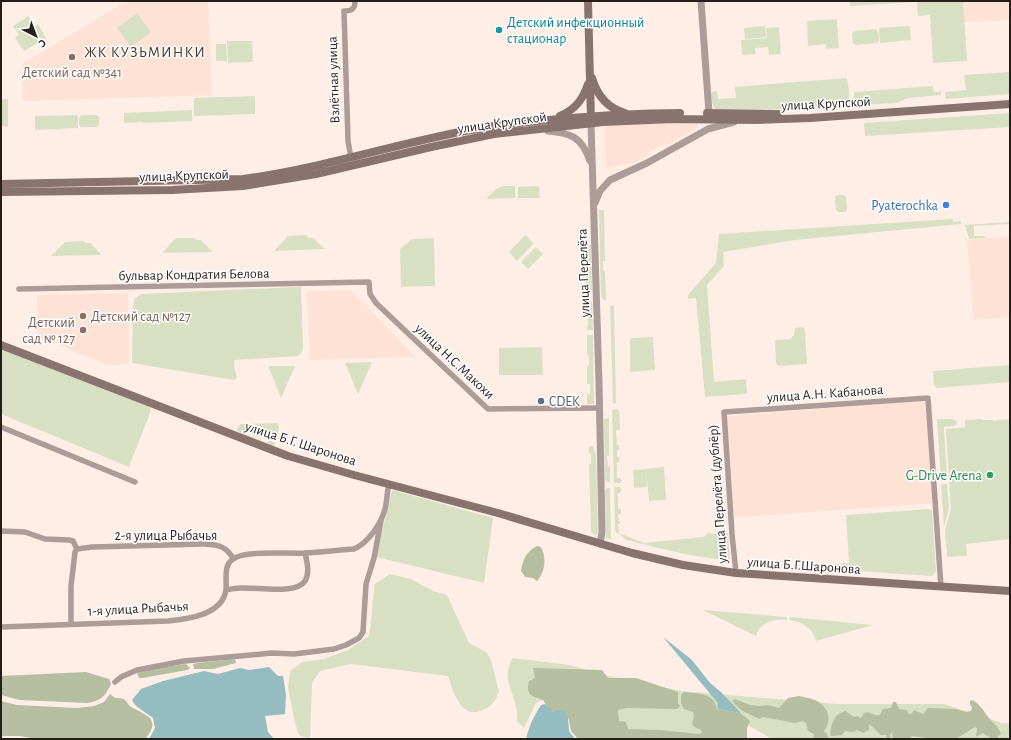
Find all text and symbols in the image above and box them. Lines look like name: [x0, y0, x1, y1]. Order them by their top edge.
north arrow: [16, 16, 56, 56]
place label: Детский инфекционный стационар: [507, 16, 645, 46]
marker: Детский инфекционный стационар: [494, 25, 504, 35]
street label: Взлётная улица: [325, 35, 343, 124]
text: С: [36, 37, 48, 49]
district label: ЖК КУЗЬМИНКИ: [84, 45, 206, 60]
marker: Детский сад №341: [67, 52, 77, 62]
place label: Детский сад №341: [22, 66, 122, 80]
street label: улица Крупской: [780, 95, 871, 113]
street label: улица Крупской: [456, 110, 547, 136]
street label: улица Крупской: [138, 167, 229, 185]
place label: Pyaterochka: [871, 199, 939, 213]
marker: Pyaterochka: [941, 200, 951, 210]
street label: улица Перелёта: [575, 228, 593, 319]
street label: бульвар Кондратия Белова: [118, 267, 270, 283]
place label: Детский сад №127: [91, 310, 191, 324]
marker: Детский сад №127: [78, 311, 88, 321]
place label: Детский сад № 127: [22, 316, 75, 346]
street label: улица Н.С.Макохи: [411, 321, 497, 402]
marker: Детский сад № 127: [78, 325, 88, 335]
street label: улица А.Н. Кабанова: [765, 383, 884, 405]
place label: CDEK: [549, 395, 580, 409]
marker: CDEK: [536, 396, 546, 406]
street label: улица Б.Г. Шаронова: [242, 419, 359, 469]
street label: улица Перелёта (дублёр): [706, 424, 730, 565]
place label: G-Drive Arena: [906, 469, 983, 483]
marker: G-Drive Arena: [985, 470, 995, 480]
street label: 2-я улица Рыбачья: [115, 529, 217, 543]
street label: улица Б.Г.Шаронова: [746, 555, 862, 577]
street label: 1-я улица Рыбачья: [87, 599, 189, 619]

